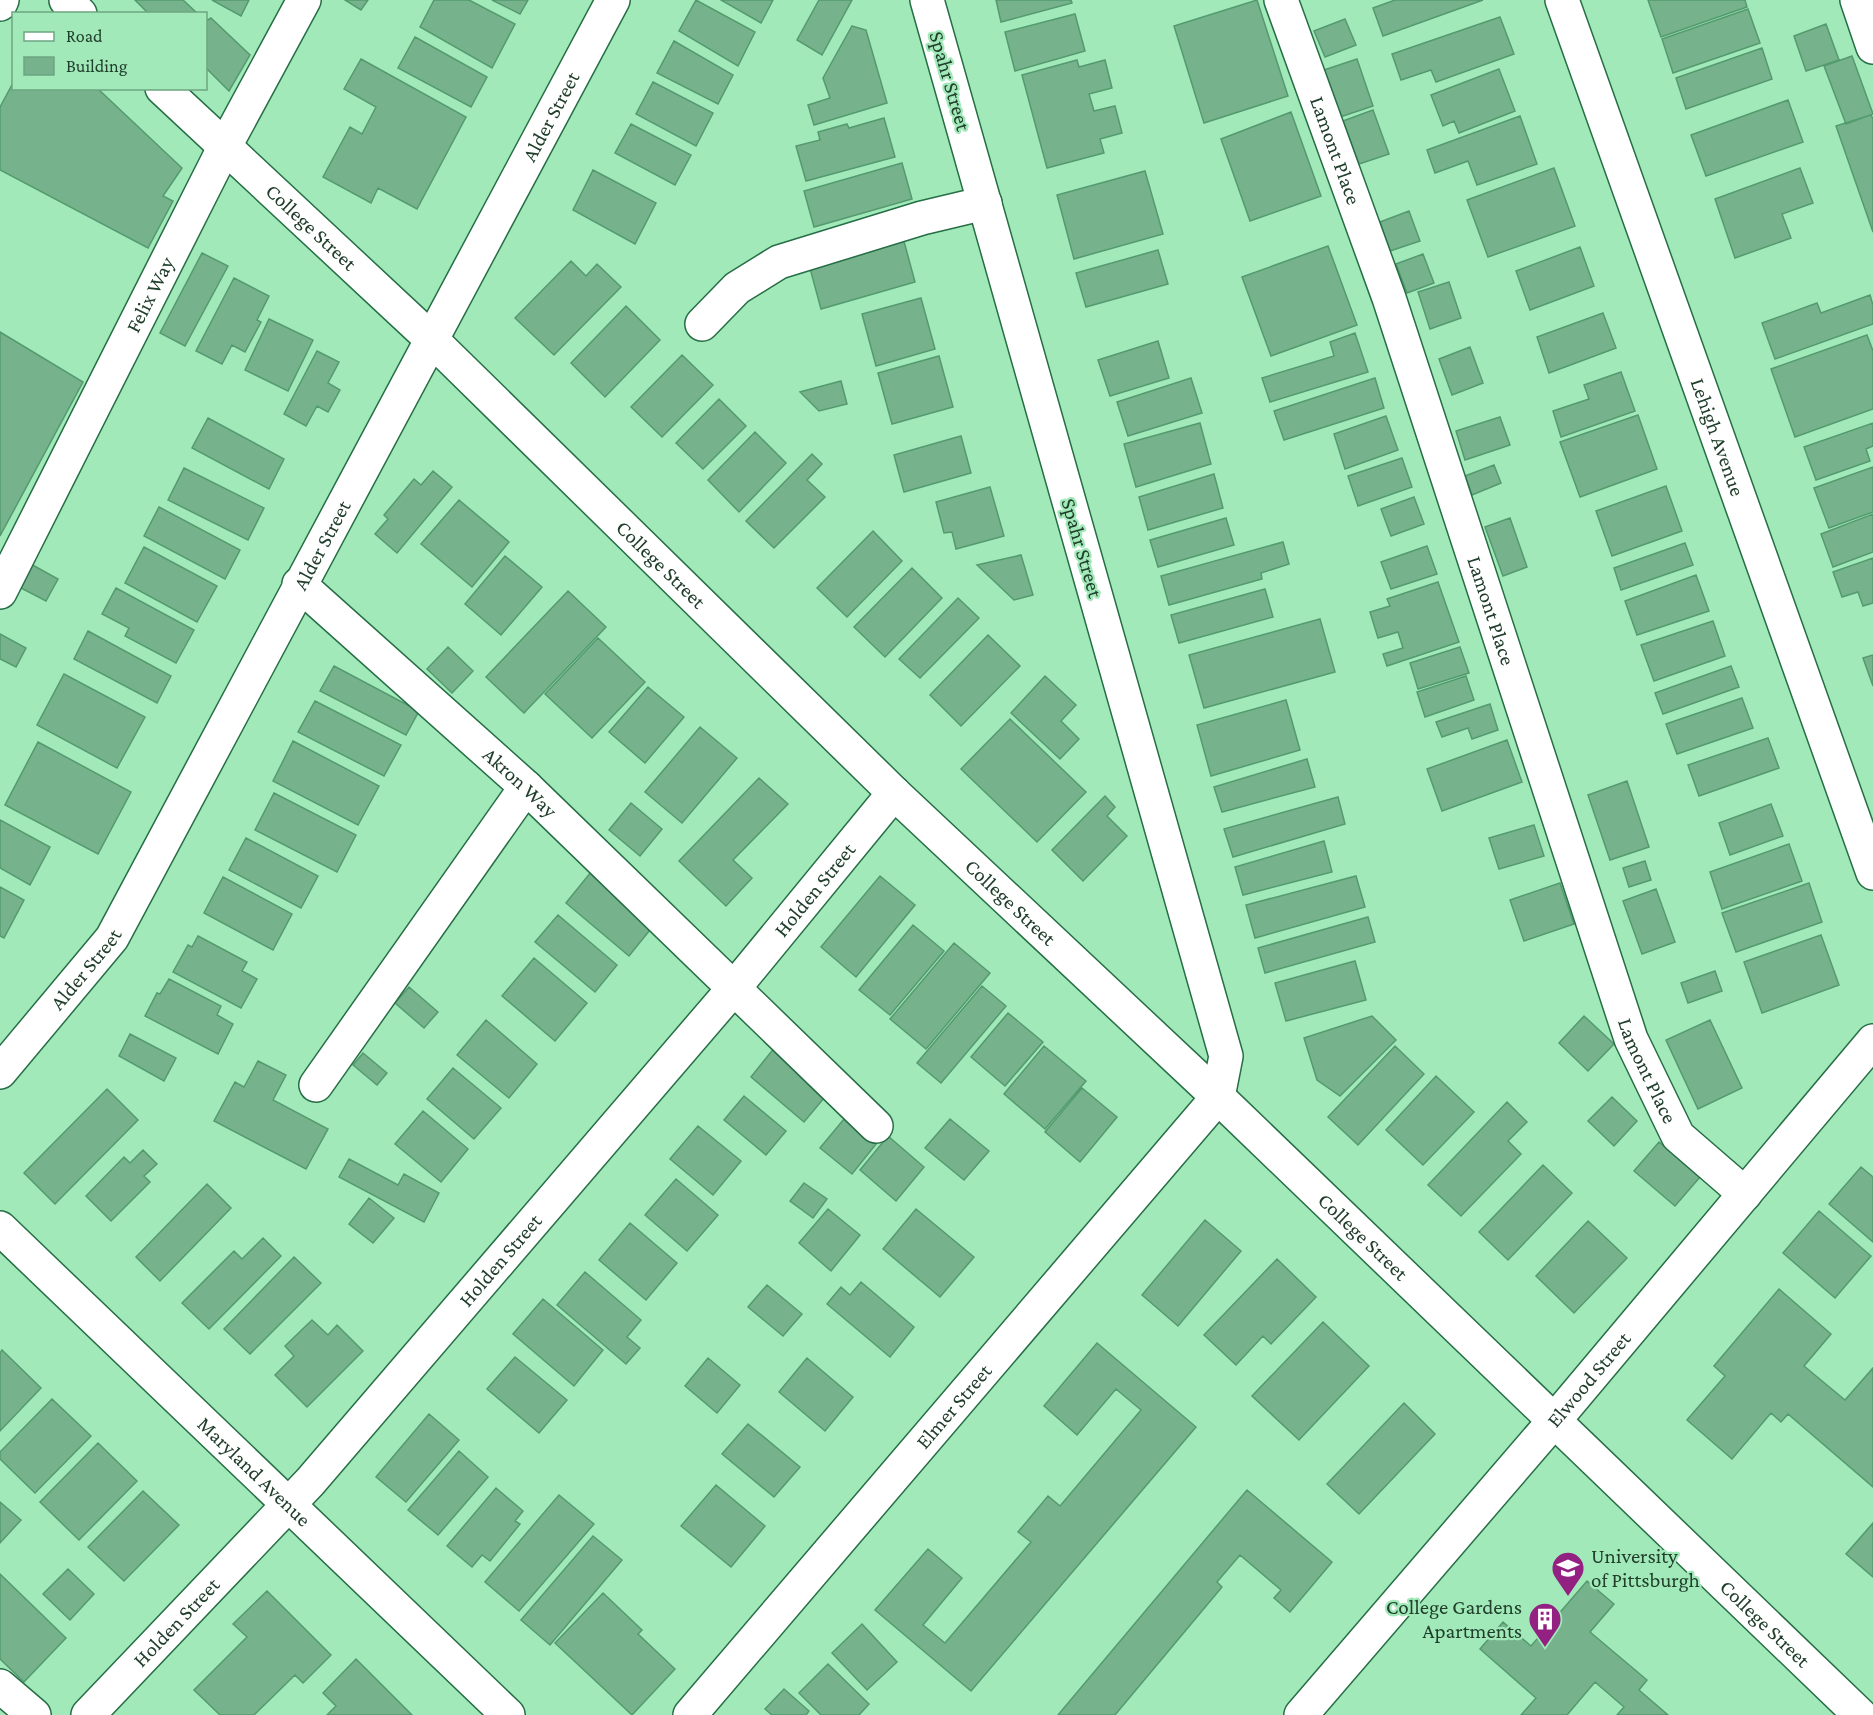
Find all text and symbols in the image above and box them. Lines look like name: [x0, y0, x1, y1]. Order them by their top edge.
legend: [12, 12, 207, 90]
text: Road: [66, 26, 103, 46]
street label: Spahr Street: [924, 28, 976, 135]
text: Building: [66, 56, 128, 76]
street label: Alder Street: [517, 67, 585, 166]
street label: Lamont Place: [1305, 93, 1366, 208]
street label: College Street: [261, 179, 362, 276]
street label: Felix Way: [121, 253, 179, 337]
street label: Lehigh Avenue: [1686, 375, 1750, 499]
street label: Alder Street: [288, 495, 356, 594]
street label: Spahr Street: [1056, 495, 1108, 602]
street label: College Street: [611, 516, 711, 614]
street label: Lamont Place: [1462, 553, 1520, 668]
street label: Akron Way: [478, 742, 562, 823]
street label: Holden Street: [769, 837, 861, 942]
street label: College Street: [960, 854, 1061, 951]
street label: Alder Street: [45, 924, 127, 1015]
street label: Lamont Place: [1613, 1015, 1682, 1127]
street label: College Street: [1313, 1188, 1414, 1286]
street label: Holden Street: [454, 1208, 547, 1312]
street label: Elwood Street: [1542, 1326, 1636, 1432]
street label: Elmer Street: [911, 1358, 997, 1454]
street label: Maryland Avenue: [192, 1412, 316, 1531]
place label: University of Pittsburgh: [1591, 1544, 1700, 1592]
school or university icon: University of Pittsburgh: [1550, 1550, 1586, 1597]
street label: Holden Street: [128, 1572, 225, 1672]
street label: College Street: [1715, 1575, 1816, 1673]
place label: College Gardens Apartments: [1386, 1595, 1522, 1643]
building icon: College Gardens Apartments: [1527, 1601, 1563, 1648]

